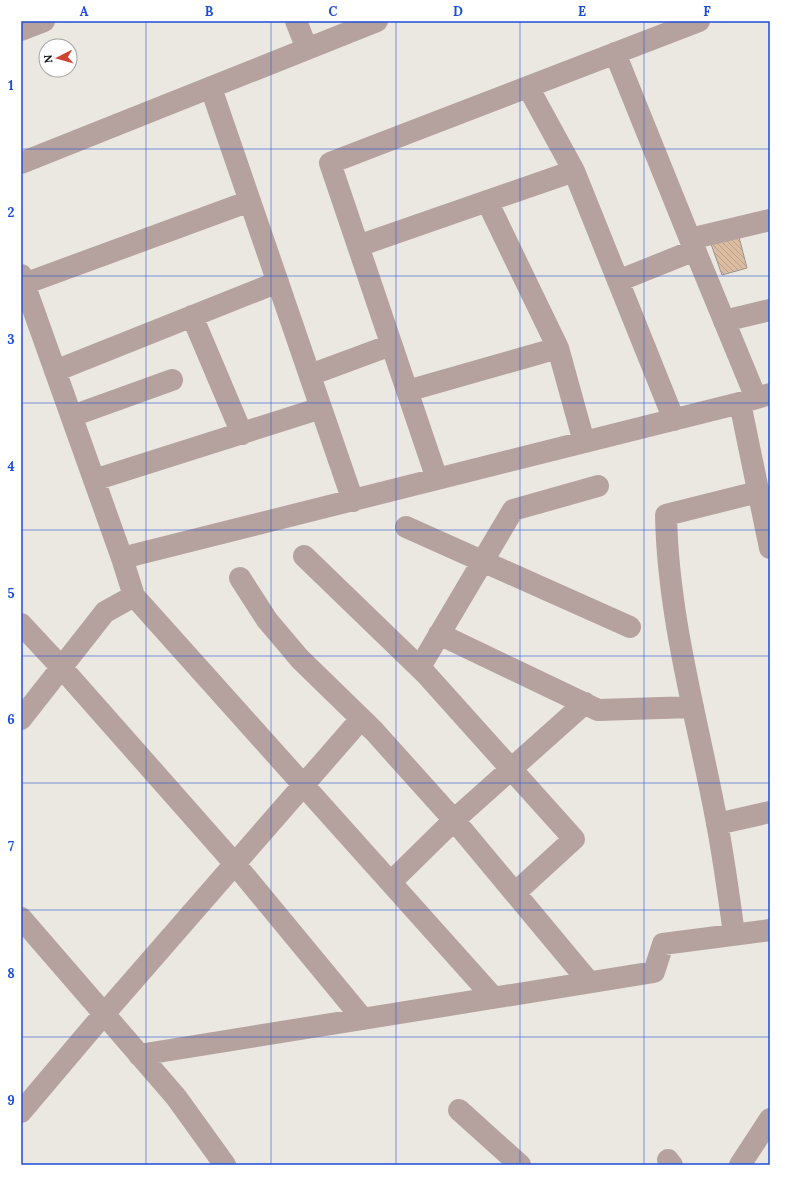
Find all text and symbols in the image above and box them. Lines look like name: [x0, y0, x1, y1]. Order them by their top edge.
text: A: [80, 3, 89, 20]
text: B: [205, 3, 214, 20]
text: C: [329, 3, 338, 20]
text: D: [453, 3, 463, 20]
text: E: [578, 3, 586, 20]
text: F: [703, 3, 711, 20]
north arrow: [38, 38, 78, 78]
text: N: [41, 54, 55, 64]
text: 1: [8, 77, 14, 94]
text: 2: [8, 204, 15, 221]
text: 3: [7, 331, 15, 348]
text: 4: [7, 458, 15, 475]
text: 5: [7, 585, 15, 602]
text: 6: [7, 711, 15, 728]
text: 7: [8, 838, 14, 855]
text: 8: [7, 965, 15, 982]
text: 9: [7, 1092, 15, 1109]

